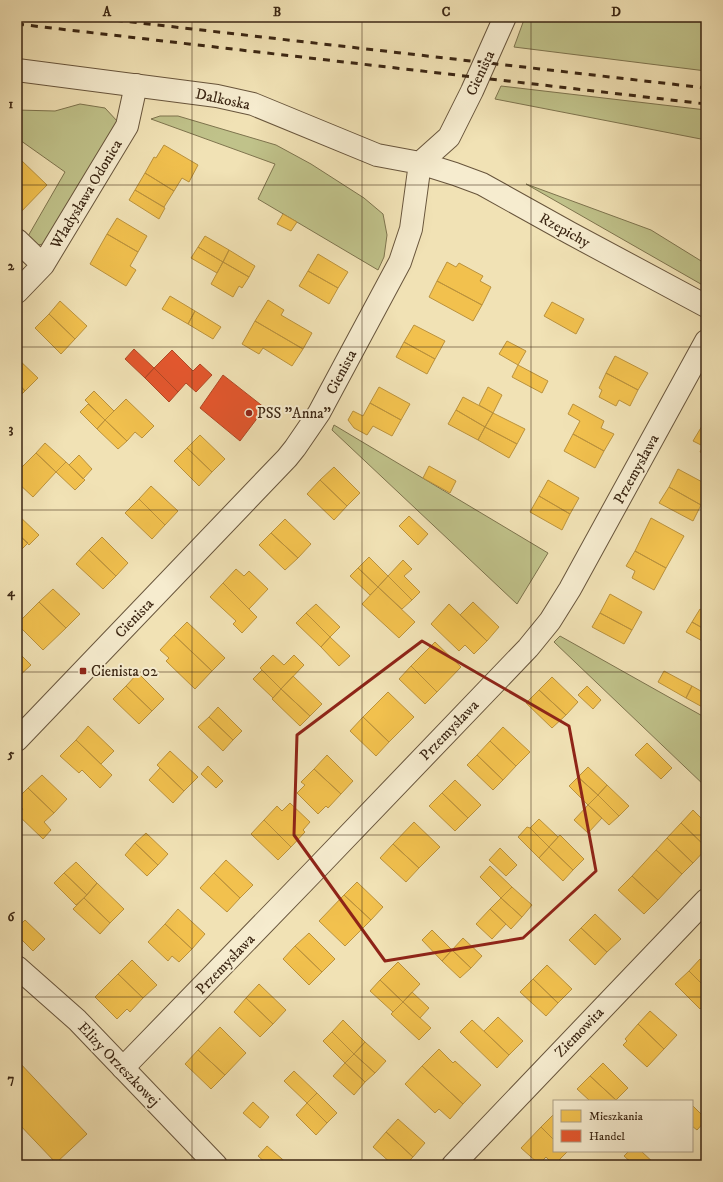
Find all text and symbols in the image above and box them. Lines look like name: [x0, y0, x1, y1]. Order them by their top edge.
text: A: [102, 4, 112, 20]
text: B: [273, 4, 281, 20]
text: C: [442, 4, 451, 20]
text: D: [611, 4, 621, 20]
street label: Cienista: [462, 47, 499, 99]
street label: Dalkoska: [194, 84, 253, 115]
text: 1: [9, 96, 14, 112]
street label: Władysława Odonica: [46, 136, 127, 253]
street label: Rzepichy: [536, 209, 594, 253]
text: 2: [8, 258, 15, 274]
street label: Cienista: [322, 346, 361, 398]
place label: PSS "Anna": [257, 404, 331, 423]
marker: PSS "Anna": [244, 408, 254, 418]
text: 3: [9, 421, 14, 437]
street label: Przemysława: [609, 430, 664, 508]
text: 4: [6, 584, 15, 601]
street label: Cienista: [111, 594, 158, 642]
place label: Cienista 02: [91, 662, 158, 681]
marker: Cienista 02: [78, 666, 88, 676]
street label: Przemysława: [416, 696, 483, 765]
text: 5: [7, 746, 15, 762]
text: 6: [8, 909, 16, 925]
street label: Przemysława: [192, 930, 259, 999]
street label: Ziemowita: [551, 1003, 608, 1062]
street label: Elizy Orzeszkowej: [74, 1018, 164, 1111]
text: 7: [8, 1071, 15, 1087]
legend: [553, 1100, 693, 1152]
text: Mieszkania: [589, 1109, 644, 1124]
text: Handel: [589, 1129, 625, 1144]

